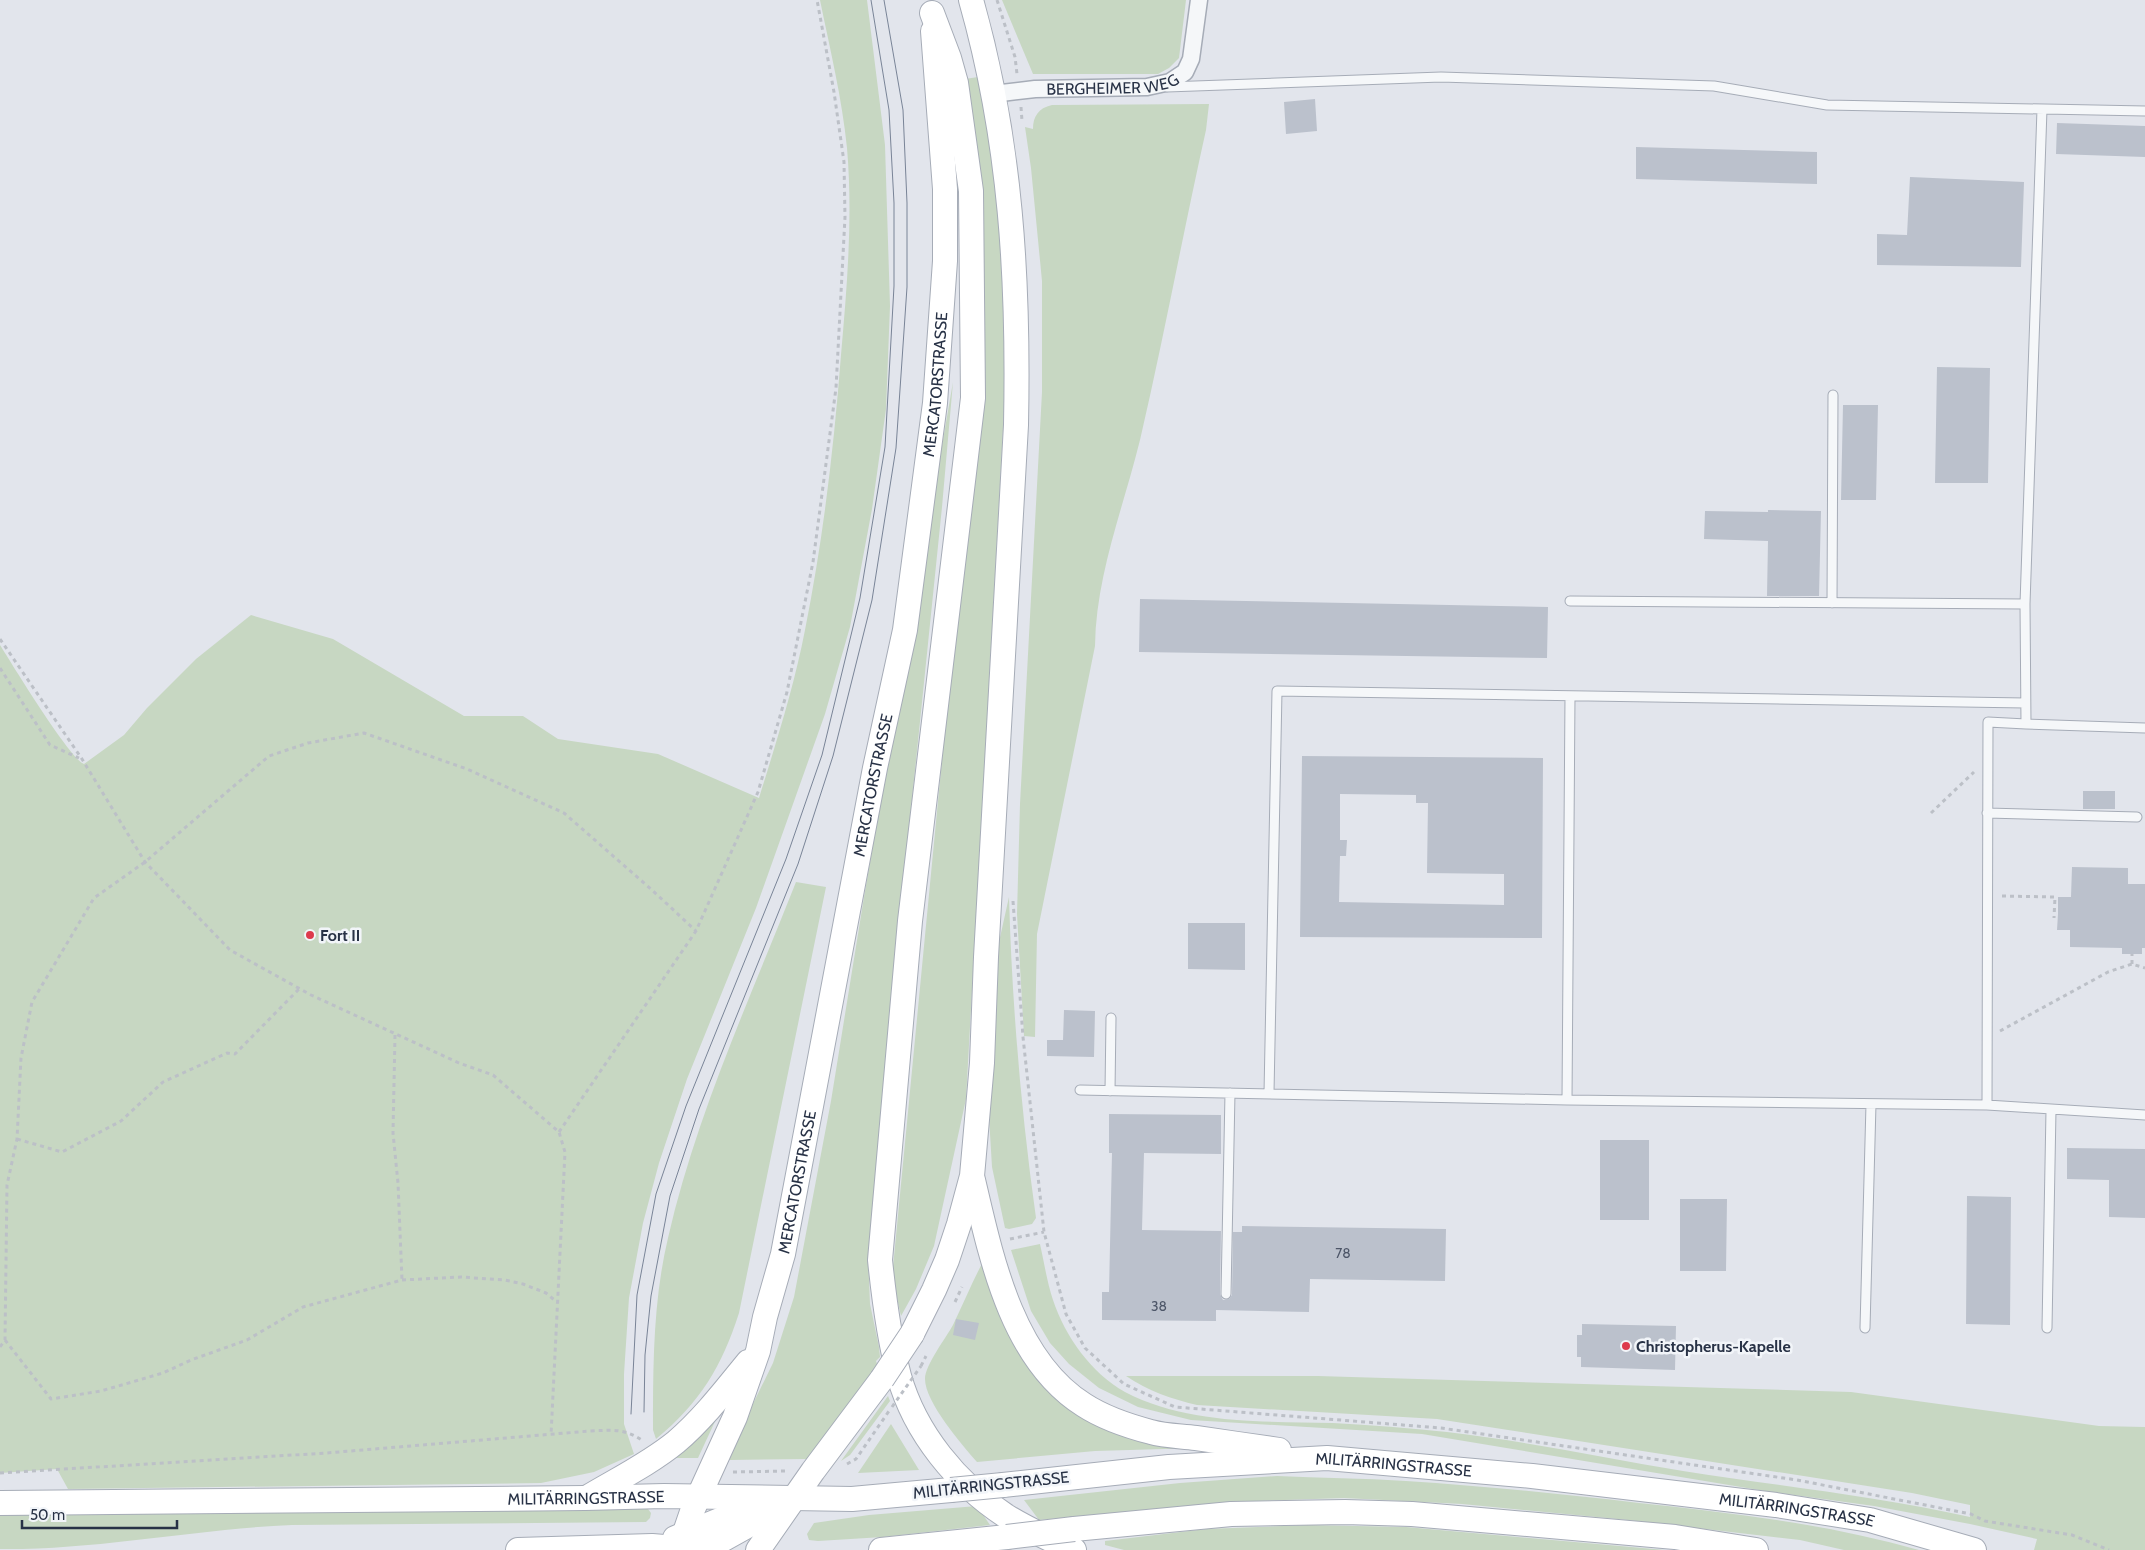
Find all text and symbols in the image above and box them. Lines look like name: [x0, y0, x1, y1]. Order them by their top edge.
street label: BERGHEIMER WEG: [1046, 69, 1182, 98]
street label: MERCATORSTRASSE: [918, 311, 951, 458]
street label: MERCATORSTRASSE: [849, 712, 896, 858]
place label: Fort II: [320, 926, 360, 945]
marker: Fort II: [304, 929, 316, 941]
street label: MERCATORSTRASSE: [774, 1109, 820, 1255]
house number: 78: [1335, 1244, 1351, 1262]
house number: 38: [1151, 1297, 1167, 1315]
place label: Christopherus-Kapelle: [1636, 1337, 1791, 1356]
marker: Christopherus-Kapelle: [1620, 1340, 1632, 1352]
street label: MILITÄRRINGSTRASSE: [1315, 1448, 1473, 1480]
street label: MILITÄRRINGSTRASSE: [912, 1467, 1070, 1503]
street label: MILITÄRRINGSTRASSE: [507, 1486, 665, 1508]
street label: MILITÄRRINGSTRASSE: [1718, 1489, 1877, 1530]
scale bar: [22, 1498, 178, 1530]
text: 50 m: [30, 1506, 65, 1524]

